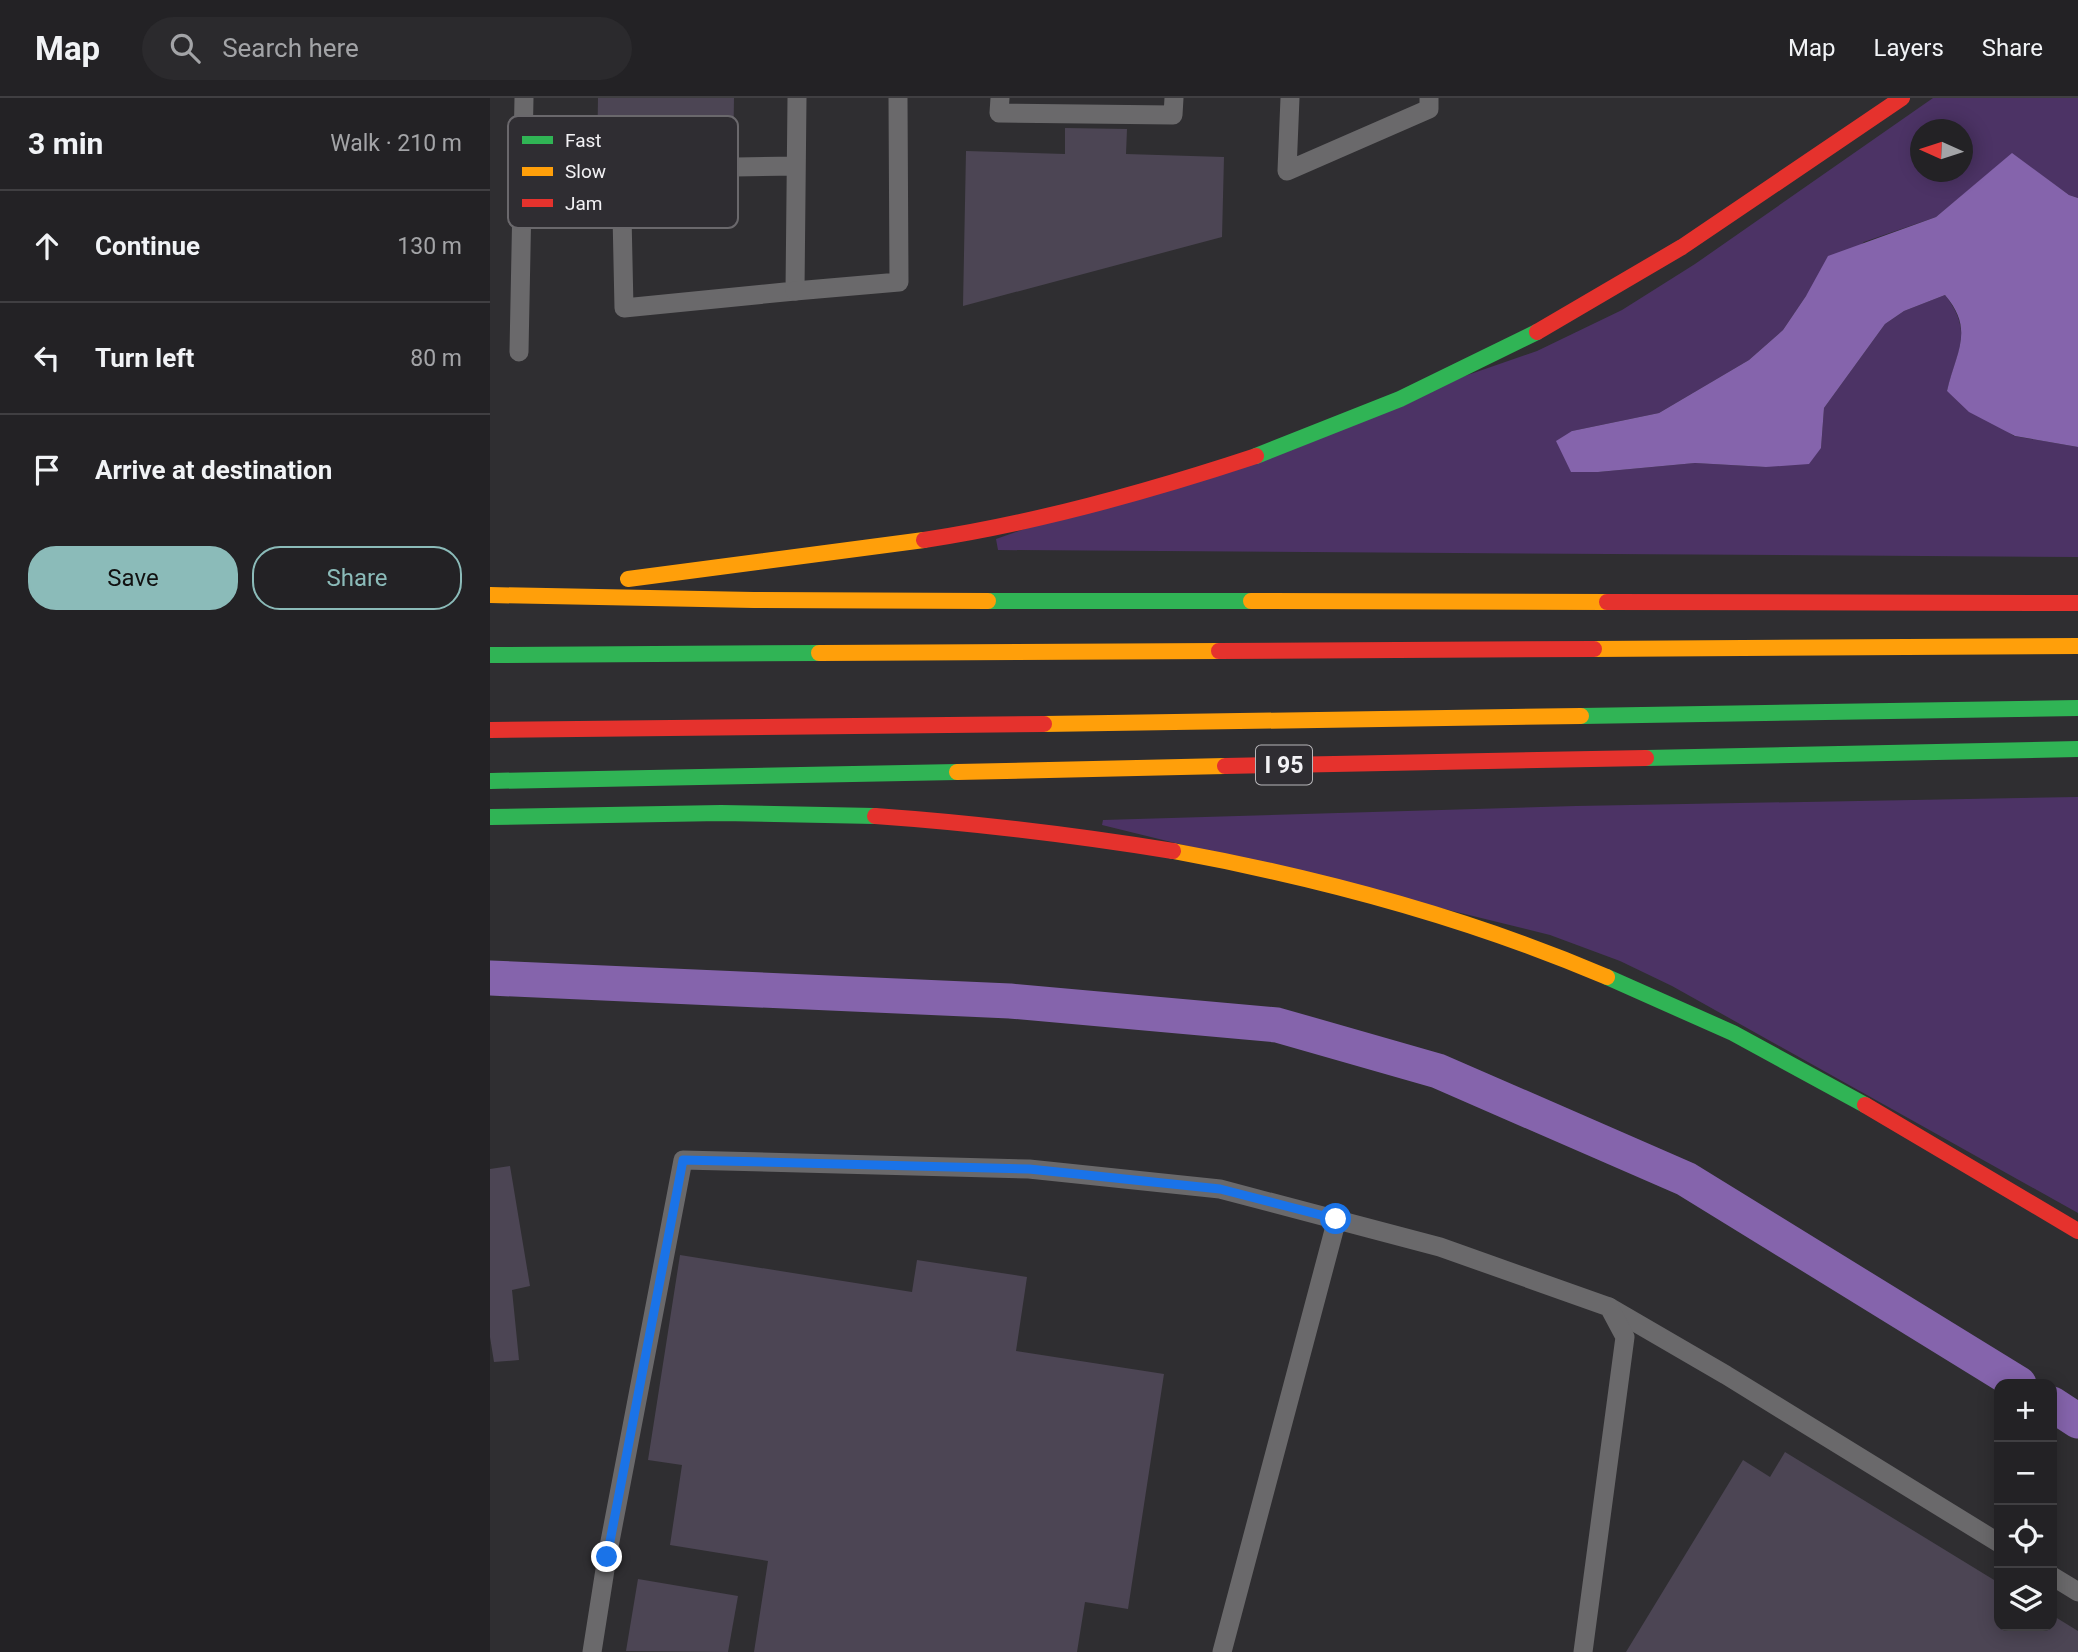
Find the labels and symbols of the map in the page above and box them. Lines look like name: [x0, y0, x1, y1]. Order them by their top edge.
legend: [508, 116, 738, 228]
north arrow: [1910, 119, 1973, 182]
text: Fast: [565, 129, 602, 152]
text: Slow: [565, 160, 606, 183]
text: Jam: [565, 192, 602, 215]
road number: I 95: [1256, 746, 1312, 785]
route start: [1320, 1203, 1351, 1234]
route end: [591, 1541, 622, 1572]

